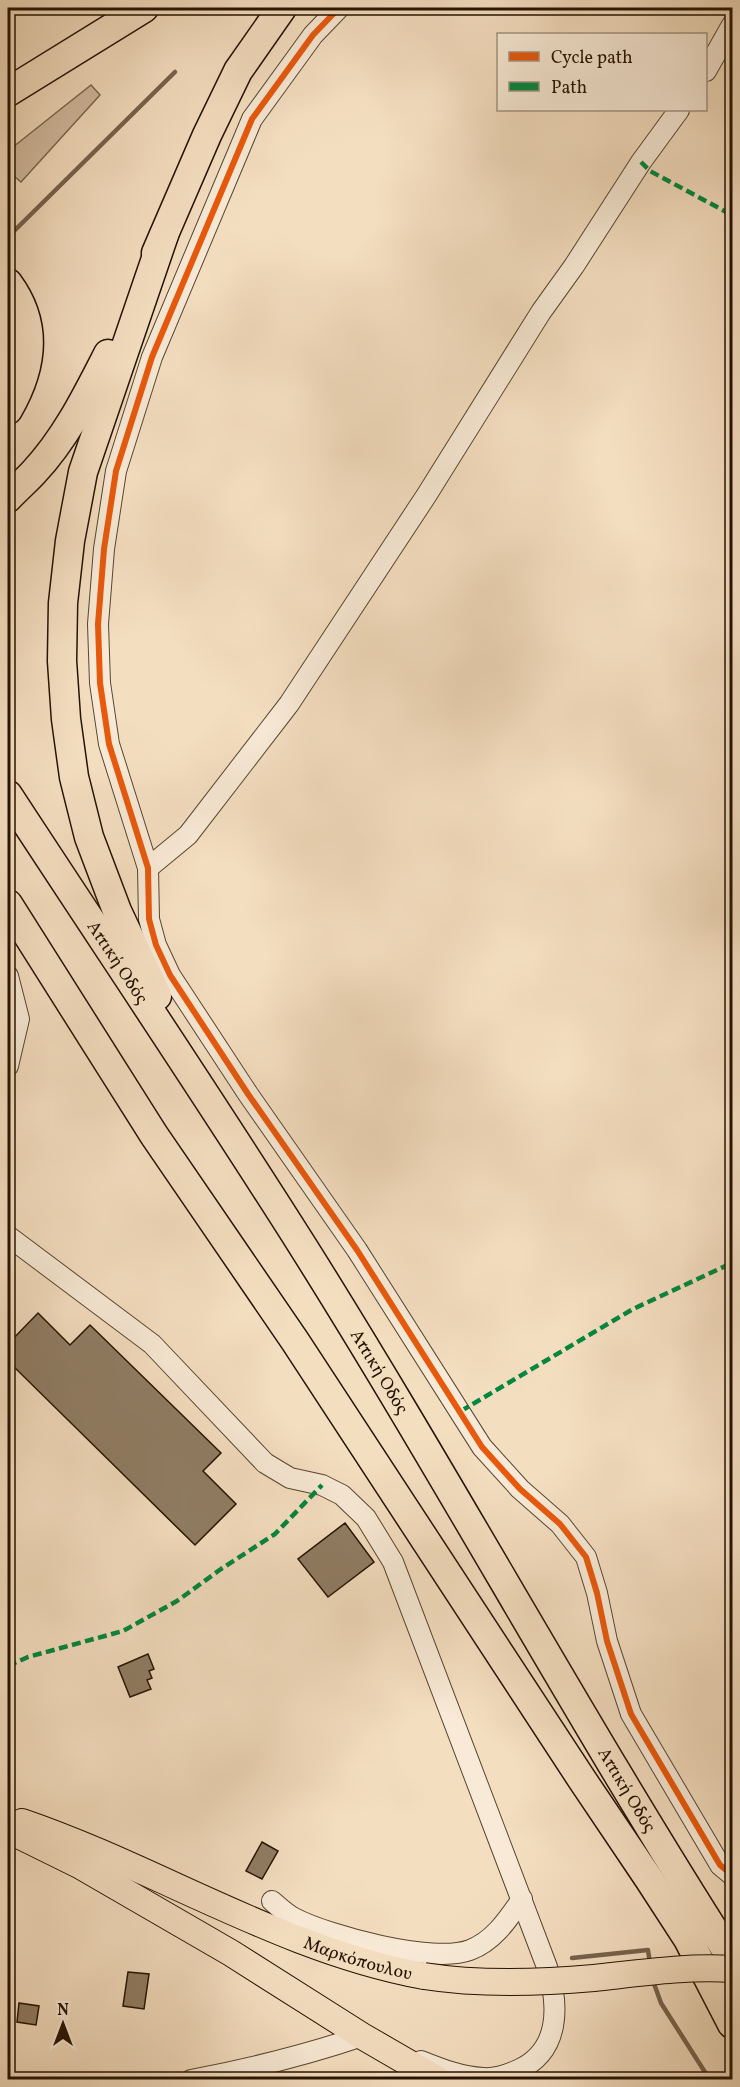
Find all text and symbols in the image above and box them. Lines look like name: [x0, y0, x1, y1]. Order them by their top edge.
legend: [497, 33, 707, 111]
text: Cycle path: [551, 46, 633, 71]
text: Path: [551, 76, 587, 101]
street label: Αττική Οδός: [80, 916, 153, 1009]
street label: Αττική Οδός: [343, 1325, 414, 1419]
street label: Αττική Οδός: [591, 1743, 661, 1838]
street label: Μαρκόπουλου: [300, 1931, 414, 1987]
north arrow: [33, 1994, 93, 2054]
text: N: [57, 2000, 69, 2022]

